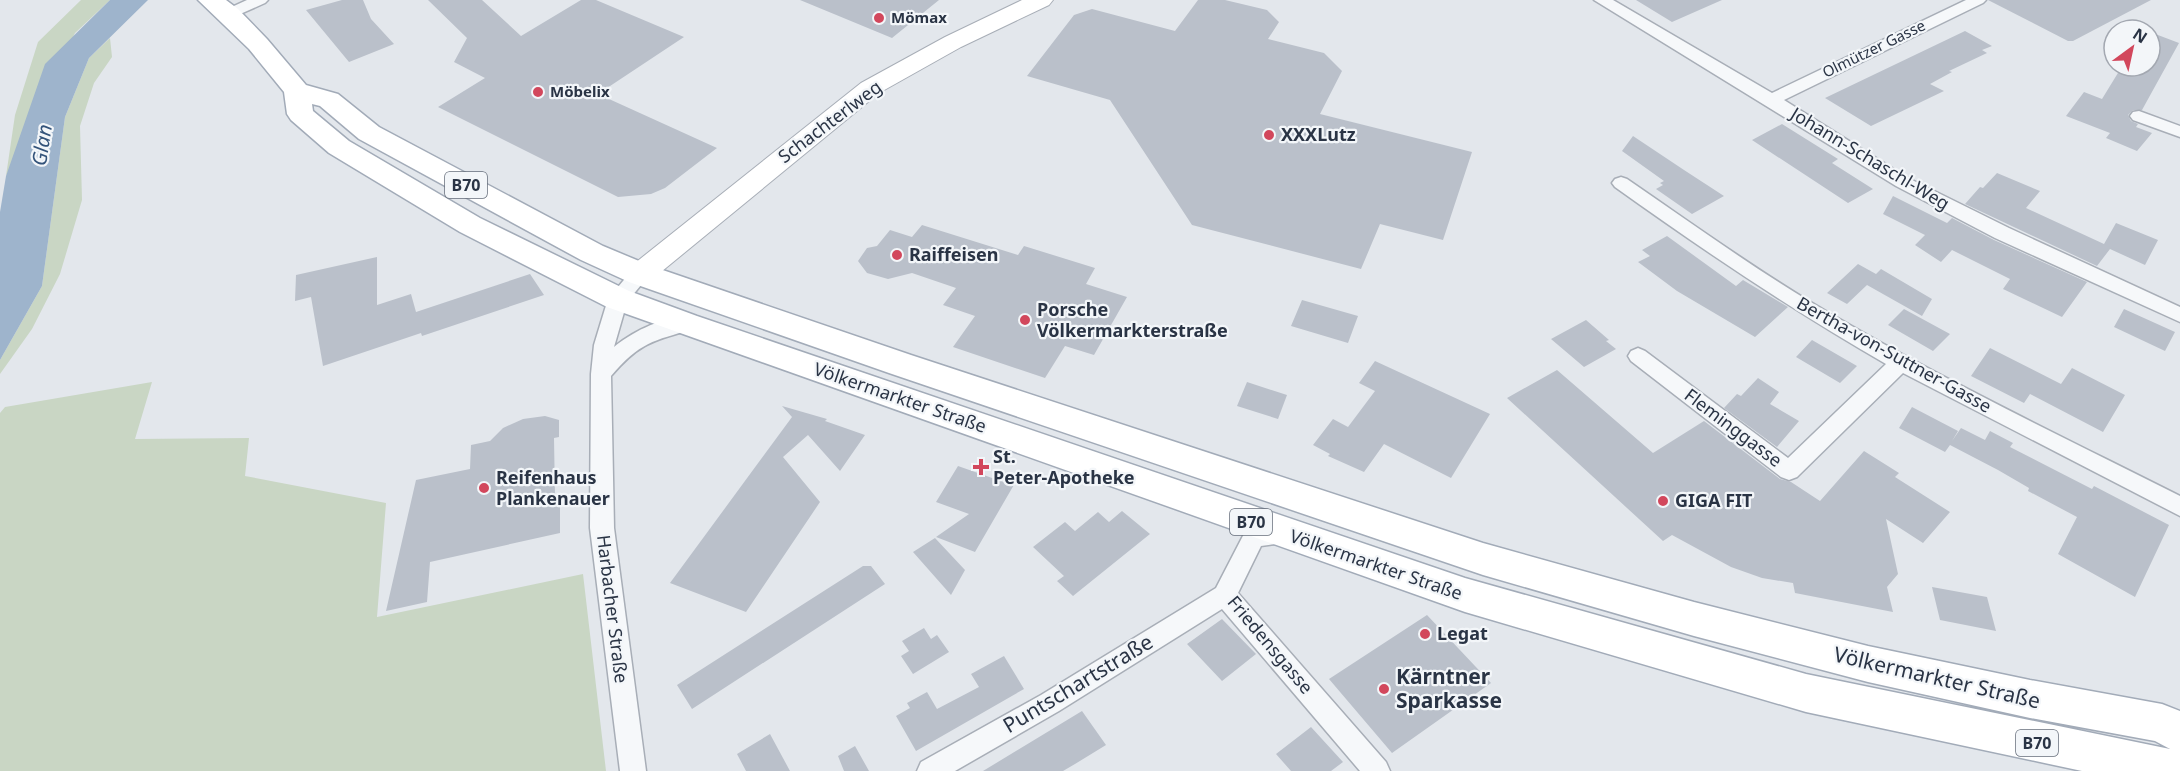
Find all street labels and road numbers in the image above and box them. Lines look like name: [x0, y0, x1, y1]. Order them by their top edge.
street label: Olmützer Gasse: [1819, 15, 1928, 82]
street label: Schachterlweg: [773, 74, 886, 168]
street label: Johann-Schaschl-Weg: [1785, 100, 1954, 215]
road number: B70: [445, 172, 487, 198]
street label: Bertha-von-Suttner-Gasse: [1793, 291, 1996, 418]
street label: Völkermarkter Straße: [811, 356, 990, 438]
street label: Fleminggasse: [1680, 383, 1787, 472]
road number: B70: [1230, 509, 1272, 535]
street label: Völkermarkter Straße: [1287, 523, 1466, 605]
street label: Harbacher Straße: [592, 533, 634, 684]
street label: Friedensgasse: [1223, 590, 1319, 698]
street label: Puntschartstraße: [997, 627, 1158, 739]
street label: Völkermarkter Straße: [1831, 640, 2043, 714]
road number: B70: [2016, 730, 2058, 756]

